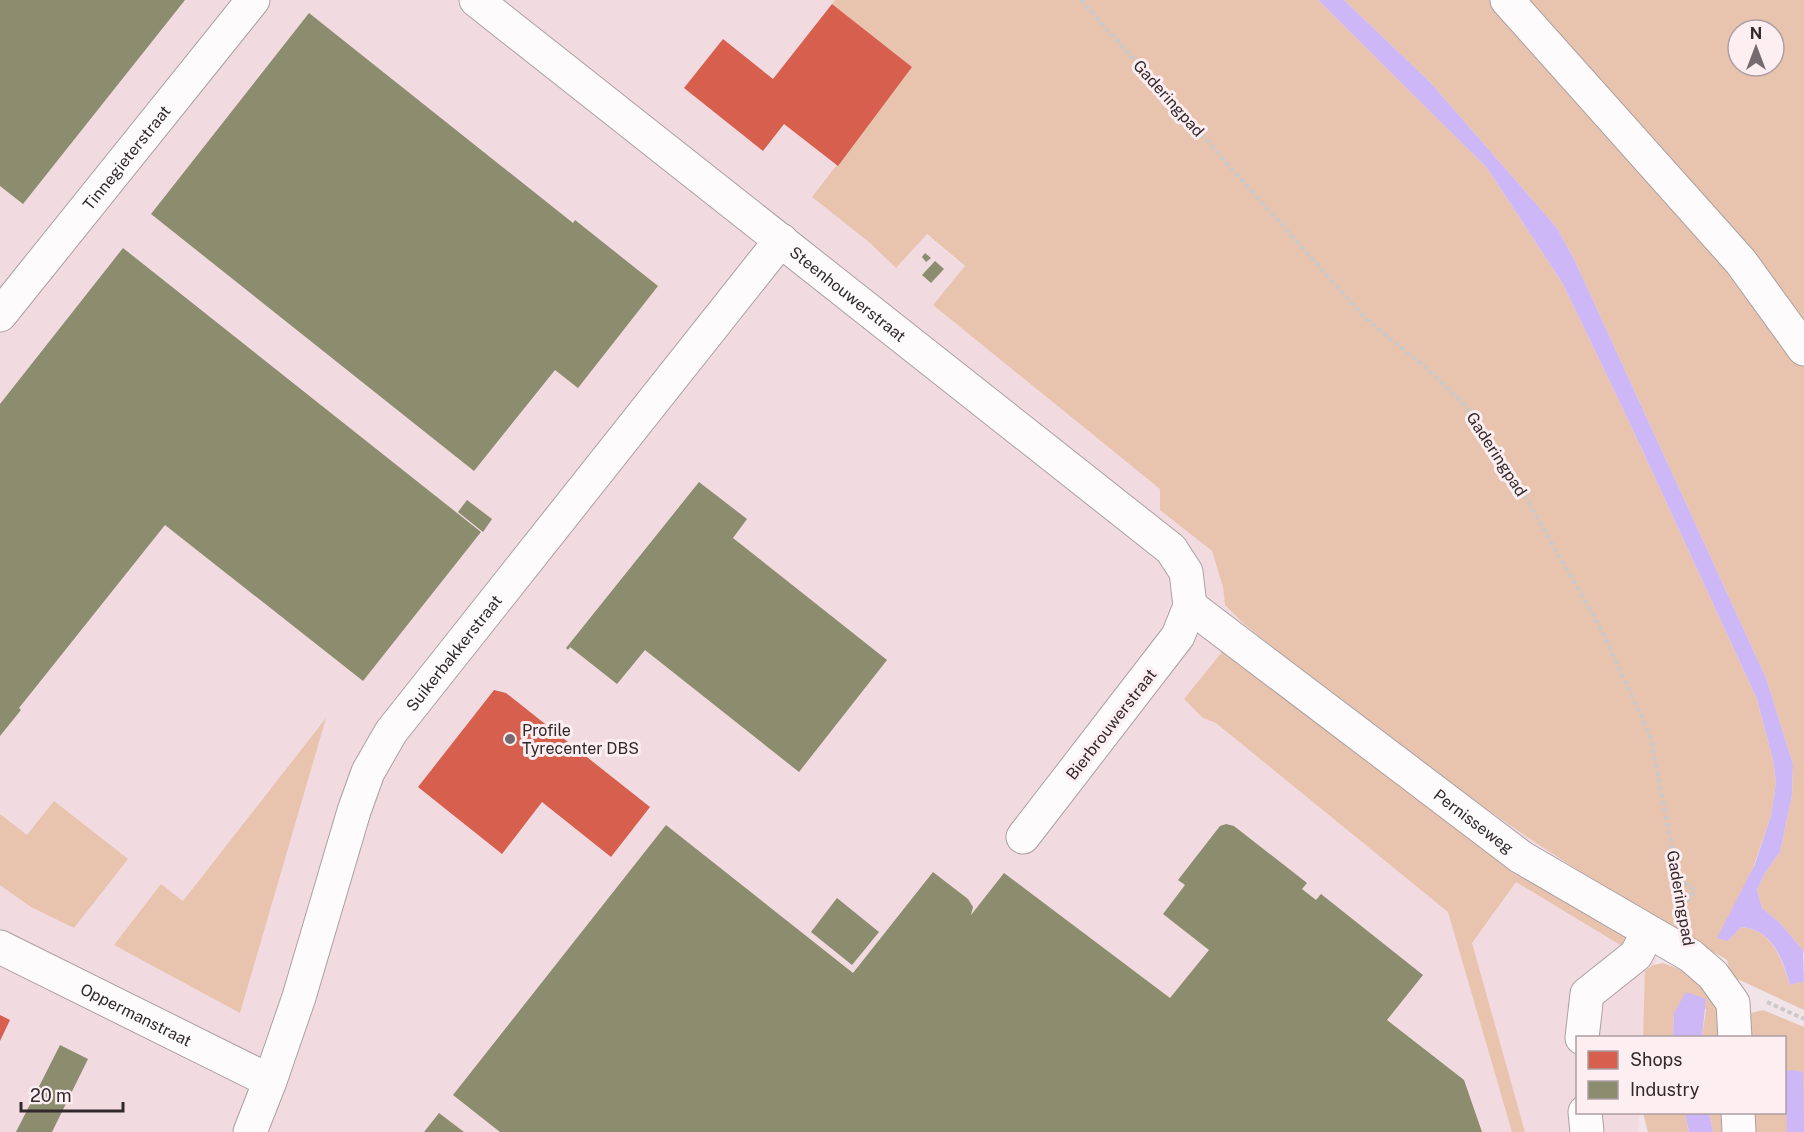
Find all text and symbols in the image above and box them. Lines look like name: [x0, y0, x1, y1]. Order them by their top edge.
north arrow: [1726, 18, 1786, 78]
text: N: [1750, 24, 1762, 43]
street label: Gaderingpad: [1129, 56, 1208, 141]
street label: Tinnegieterstraat: [79, 102, 175, 214]
street label: Steenhouwerstraat: [786, 243, 910, 346]
street label: Gaderingpad: [1462, 409, 1531, 500]
street label: Suikerbakkerstraat: [402, 591, 506, 715]
street label: Bierbrouwerstraat: [1062, 665, 1161, 783]
place label: Profile Tyrecenter DBS: [522, 721, 639, 758]
marker: Profile Tyrecenter DBS: [503, 732, 517, 746]
street label: Pernisseweg: [1430, 785, 1517, 858]
street label: Gaderingpad: [1663, 849, 1698, 947]
street label: Oppermanstraat: [77, 979, 195, 1051]
legend: [1576, 1036, 1786, 1114]
text: Shops: [1630, 1049, 1682, 1070]
scale bar: [21, 1075, 123, 1113]
text: Industry: [1630, 1079, 1700, 1100]
text: 20 m: [30, 1085, 72, 1106]

